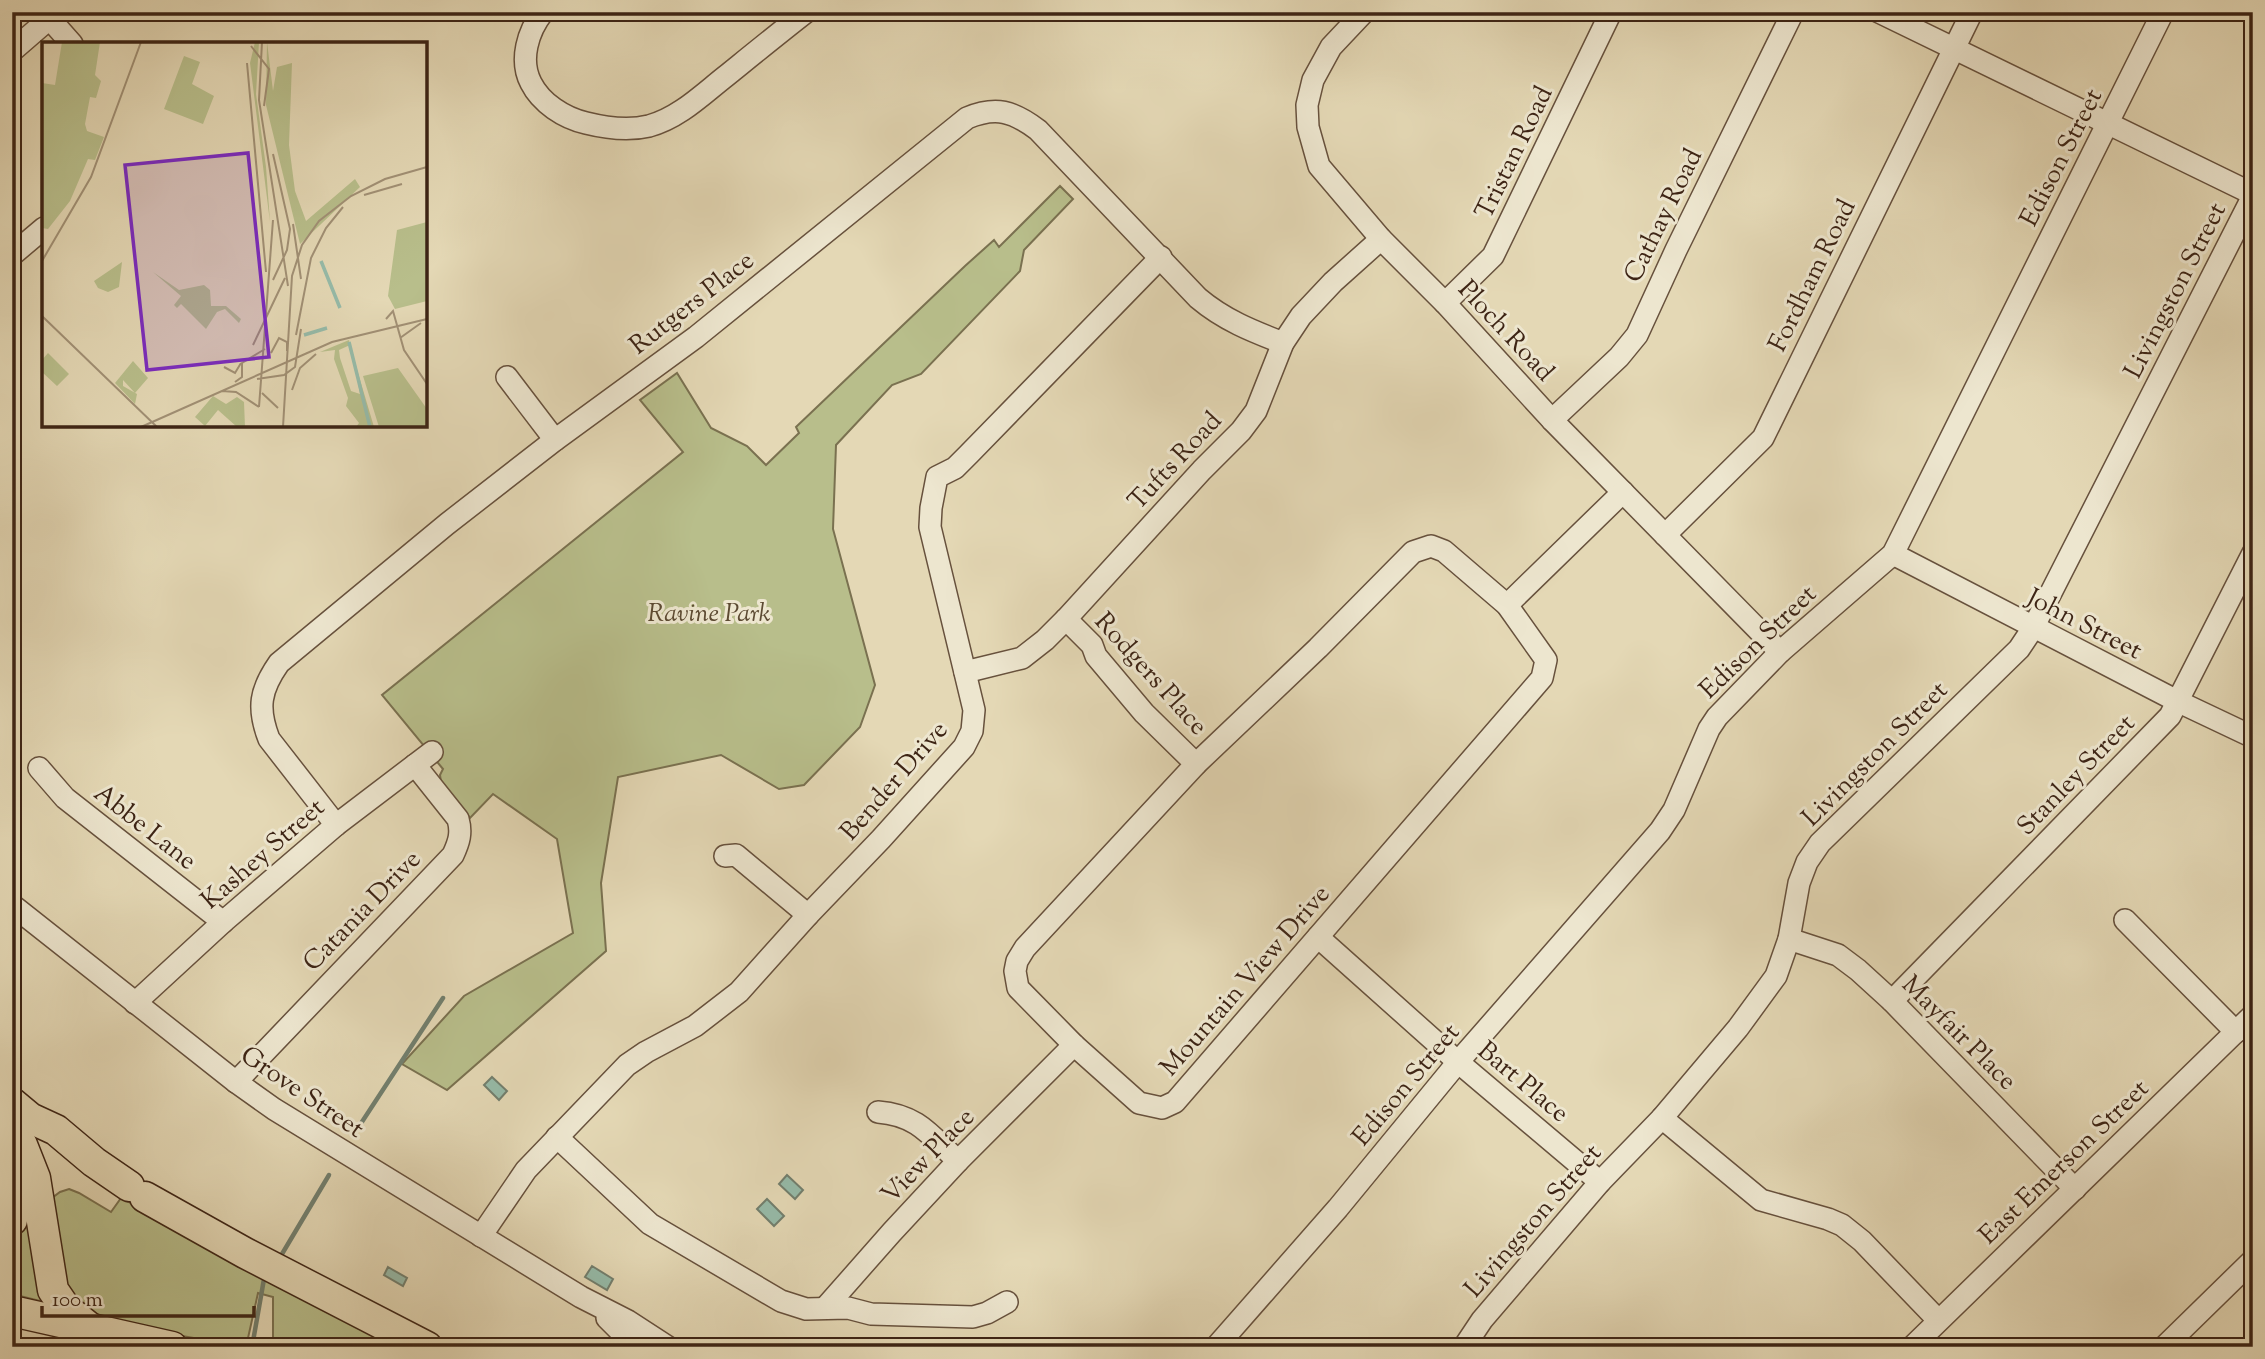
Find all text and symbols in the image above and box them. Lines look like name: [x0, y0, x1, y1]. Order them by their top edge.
inset map: [42, 42, 427, 427]
street label: Tristan Road: [1467, 80, 1563, 226]
street label: Edison Street: [2012, 83, 2113, 233]
street label: Cathay Road: [1616, 143, 1713, 289]
street label: Fordham Road: [1760, 193, 1866, 359]
street label: Livingston Street: [2116, 197, 2237, 386]
street label: Rutgers Place: [622, 243, 763, 365]
street label: Ploch Road: [1448, 273, 1562, 391]
street label: Tufts Road: [1120, 404, 1232, 519]
street label: Edison Street: [1692, 577, 1826, 708]
street label: John Street: [2018, 579, 2148, 670]
park label: Ravine Park: [647, 596, 771, 633]
street label: Rodgers Place: [1085, 605, 1215, 744]
street label: Livingston Street: [1794, 673, 1957, 836]
street label: Stanley Street: [2009, 707, 2144, 845]
street label: Bender Drive: [832, 714, 957, 850]
street label: Abbe Lane: [85, 776, 204, 880]
street label: Kashey Street: [194, 791, 334, 919]
street label: Catania Drive: [295, 843, 430, 981]
street label: Mountain View Drive: [1152, 878, 1340, 1085]
street label: Mayfair Place: [1892, 968, 2024, 1100]
street label: Edison Street: [1344, 1016, 1469, 1155]
street label: Bart Place: [1469, 1034, 1576, 1132]
street label: Grove Street: [232, 1038, 371, 1148]
street label: East Emerson Street: [1971, 1072, 2158, 1254]
street label: View Place: [874, 1100, 984, 1213]
street label: Livingston Street: [1457, 1137, 1611, 1307]
scale bar: [42, 1275, 254, 1319]
text: 100 m: [52, 1286, 103, 1316]

